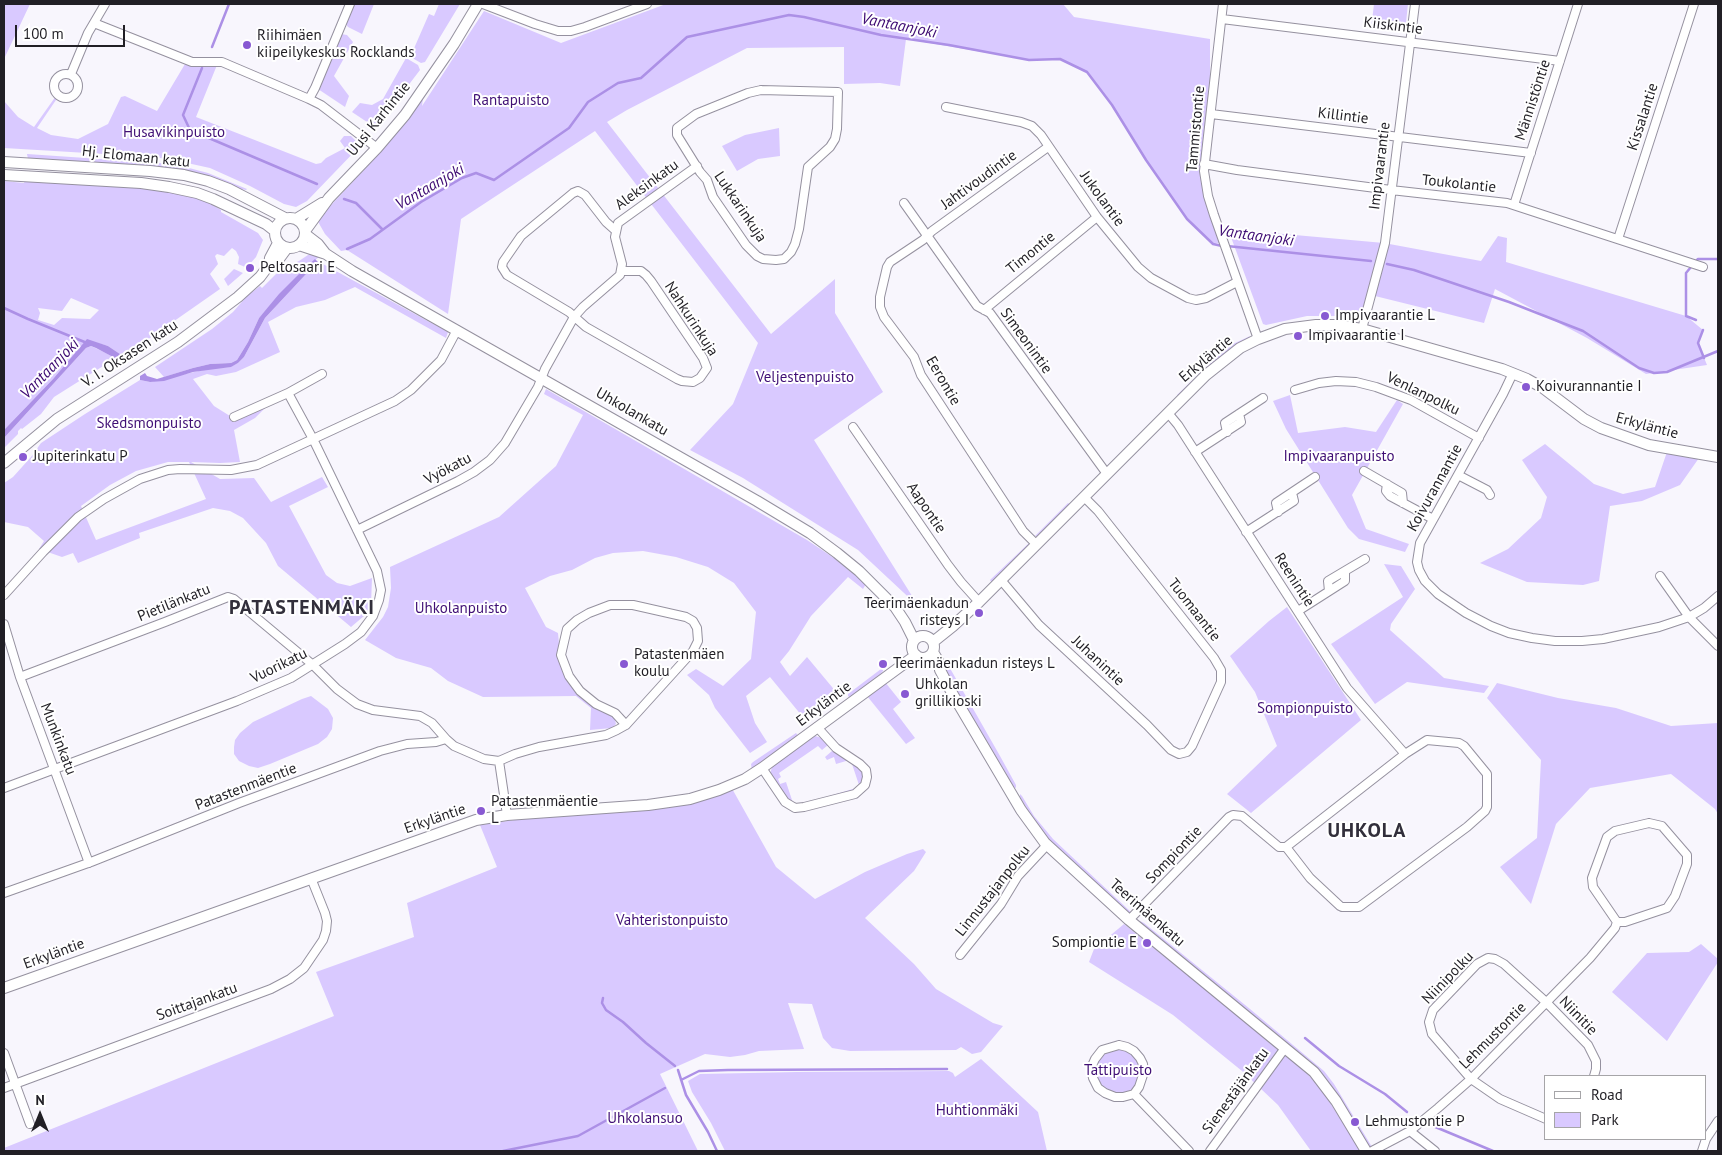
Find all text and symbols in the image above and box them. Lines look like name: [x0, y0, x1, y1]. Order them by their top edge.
water label: Vantaanjoki: [860, 9, 938, 43]
street label: Kiiskintie: [1362, 13, 1424, 39]
scale bar: [18, 15, 128, 47]
text: 100 m: [23, 24, 64, 43]
place label: Riihimäen kiipeilykeskus Rocklands: [257, 27, 414, 62]
marker: Riihimäen kiipeilykeskus Rocklands: [241, 39, 253, 51]
street label: Männistöntie: [1511, 57, 1555, 143]
street label: Uusi Karhintie: [343, 78, 415, 160]
street label: Kissalantie: [1624, 81, 1662, 153]
street label: Tammistontie: [1183, 85, 1209, 173]
park label: Rantapuisto: [473, 92, 549, 110]
street label: Killintie: [1317, 104, 1369, 128]
street label: Impivaarantie: [1366, 121, 1394, 211]
park label: Husavikinpuisto: [123, 124, 225, 142]
street label: Hj. Elomaan katu: [81, 142, 191, 172]
street label: Jahtivoudintie: [938, 146, 1020, 214]
street label: Aleksinkatu: [612, 156, 682, 214]
water label: Vantaanjoki: [392, 160, 468, 214]
street label: Lukkarinkuja: [710, 168, 770, 246]
street label: Jukolantie: [1076, 168, 1128, 230]
street label: Toukolantie: [1421, 171, 1497, 197]
water label: Vantaanjoki: [1217, 221, 1295, 251]
street label: Timontie: [1003, 228, 1059, 278]
place label: Peltosaari E: [260, 259, 335, 277]
marker: Peltosaari E: [244, 262, 256, 274]
street label: Nahkurinkuja: [660, 278, 722, 360]
street label: Simeonintie: [996, 305, 1056, 377]
place label: Impivaarantie L: [1335, 307, 1435, 325]
marker: Impivaarantie L: [1319, 310, 1331, 322]
street label: V. I. Oksasen katu: [79, 316, 181, 392]
place label: Impivaarantie I: [1308, 327, 1405, 345]
marker: Impivaarantie I: [1292, 330, 1304, 342]
street label: Erkyläntie: [1176, 332, 1236, 386]
water label: Vantaanjoki: [17, 335, 83, 403]
street label: Eerontie: [922, 353, 964, 409]
park label: Veljestenpuisto: [756, 369, 854, 387]
street label: Venlanpolku: [1383, 369, 1463, 419]
place label: Koivurannantie I: [1536, 378, 1641, 396]
marker: Koivurannantie I: [1520, 381, 1532, 393]
street label: Uhkolankatu: [592, 384, 672, 440]
street label: Erkyläntie: [1614, 409, 1680, 443]
park label: Skedsmonpuisto: [97, 415, 201, 433]
street label: Koivurannantie: [1404, 441, 1466, 535]
place label: Jupiterinkatu P: [33, 448, 128, 466]
park label: Impivaaranpuisto: [1283, 448, 1395, 466]
street label: Vyökatu: [421, 449, 475, 489]
marker: Jupiterinkatu P: [17, 451, 29, 463]
street label: Aapontie: [903, 479, 949, 537]
street label: Reenintie: [1270, 550, 1318, 610]
street label: Tuomaantie: [1164, 575, 1224, 645]
street label: Pietilänkatu: [135, 580, 213, 626]
place label: Teerimäenkadun risteys I: [864, 595, 969, 630]
district label: PATASTENMÄKI: [227, 596, 377, 620]
park label: Uhkolanpuisto: [415, 600, 507, 618]
marker: Teerimäenkadun risteys I: [973, 607, 985, 619]
street label: Juhanintie: [1068, 632, 1128, 690]
street label: Vuorikatu: [248, 645, 310, 687]
place label: Patastenmäen koulu: [634, 646, 724, 681]
place label: Teerimäenkadun risteys L: [893, 655, 1055, 673]
marker: Patastenmäen koulu: [618, 658, 630, 670]
marker: Teerimäenkadun risteys L: [877, 658, 889, 670]
place label: Uhkolan grillikioski: [915, 676, 982, 711]
street label: Erkyläntie: [793, 678, 855, 730]
marker: Uhkolan grillikioski: [899, 688, 911, 700]
park label: Sompionpuisto: [1257, 700, 1353, 718]
street label: Munkinkatu: [36, 701, 80, 777]
street label: Patastenmäentie: [193, 759, 299, 815]
place label: Patastenmäentie L: [491, 793, 598, 828]
street label: Erkyläntie: [402, 800, 468, 838]
marker: Patastenmäentie L: [475, 805, 487, 817]
district label: UHKOLA: [1327, 819, 1407, 843]
street label: Sompiontie: [1142, 822, 1206, 888]
street label: Linnustajanpolku: [952, 842, 1034, 940]
street label: Teerimäenkatu: [1106, 875, 1188, 951]
park label: Vahteristonpuisto: [616, 912, 728, 930]
place label: Sompiontie E: [1052, 934, 1137, 952]
street label: Erkyläntie: [21, 935, 87, 973]
marker: Sompiontie E: [1141, 937, 1153, 949]
street label: Niinipolku: [1419, 948, 1477, 1008]
street label: Soittajankatu: [154, 979, 240, 1025]
street label: Niinitie: [1555, 993, 1601, 1039]
street label: Lehmustontie: [1456, 999, 1530, 1073]
street label: Sienestäjänkatu: [1199, 1045, 1273, 1137]
park label: Tattipuisto: [1084, 1062, 1152, 1080]
legend: [1544, 1075, 1707, 1140]
text: Road: [1591, 1085, 1623, 1104]
north arrow: [15, 1090, 65, 1140]
text: N: [35, 1091, 45, 1109]
park label: Huhtionmäki: [936, 1102, 1018, 1120]
park label: Uhkolansuo: [607, 1110, 683, 1128]
text: Park: [1591, 1110, 1619, 1129]
place label: Lehmustontie P: [1365, 1113, 1465, 1131]
marker: Lehmustontie P: [1349, 1116, 1361, 1128]

